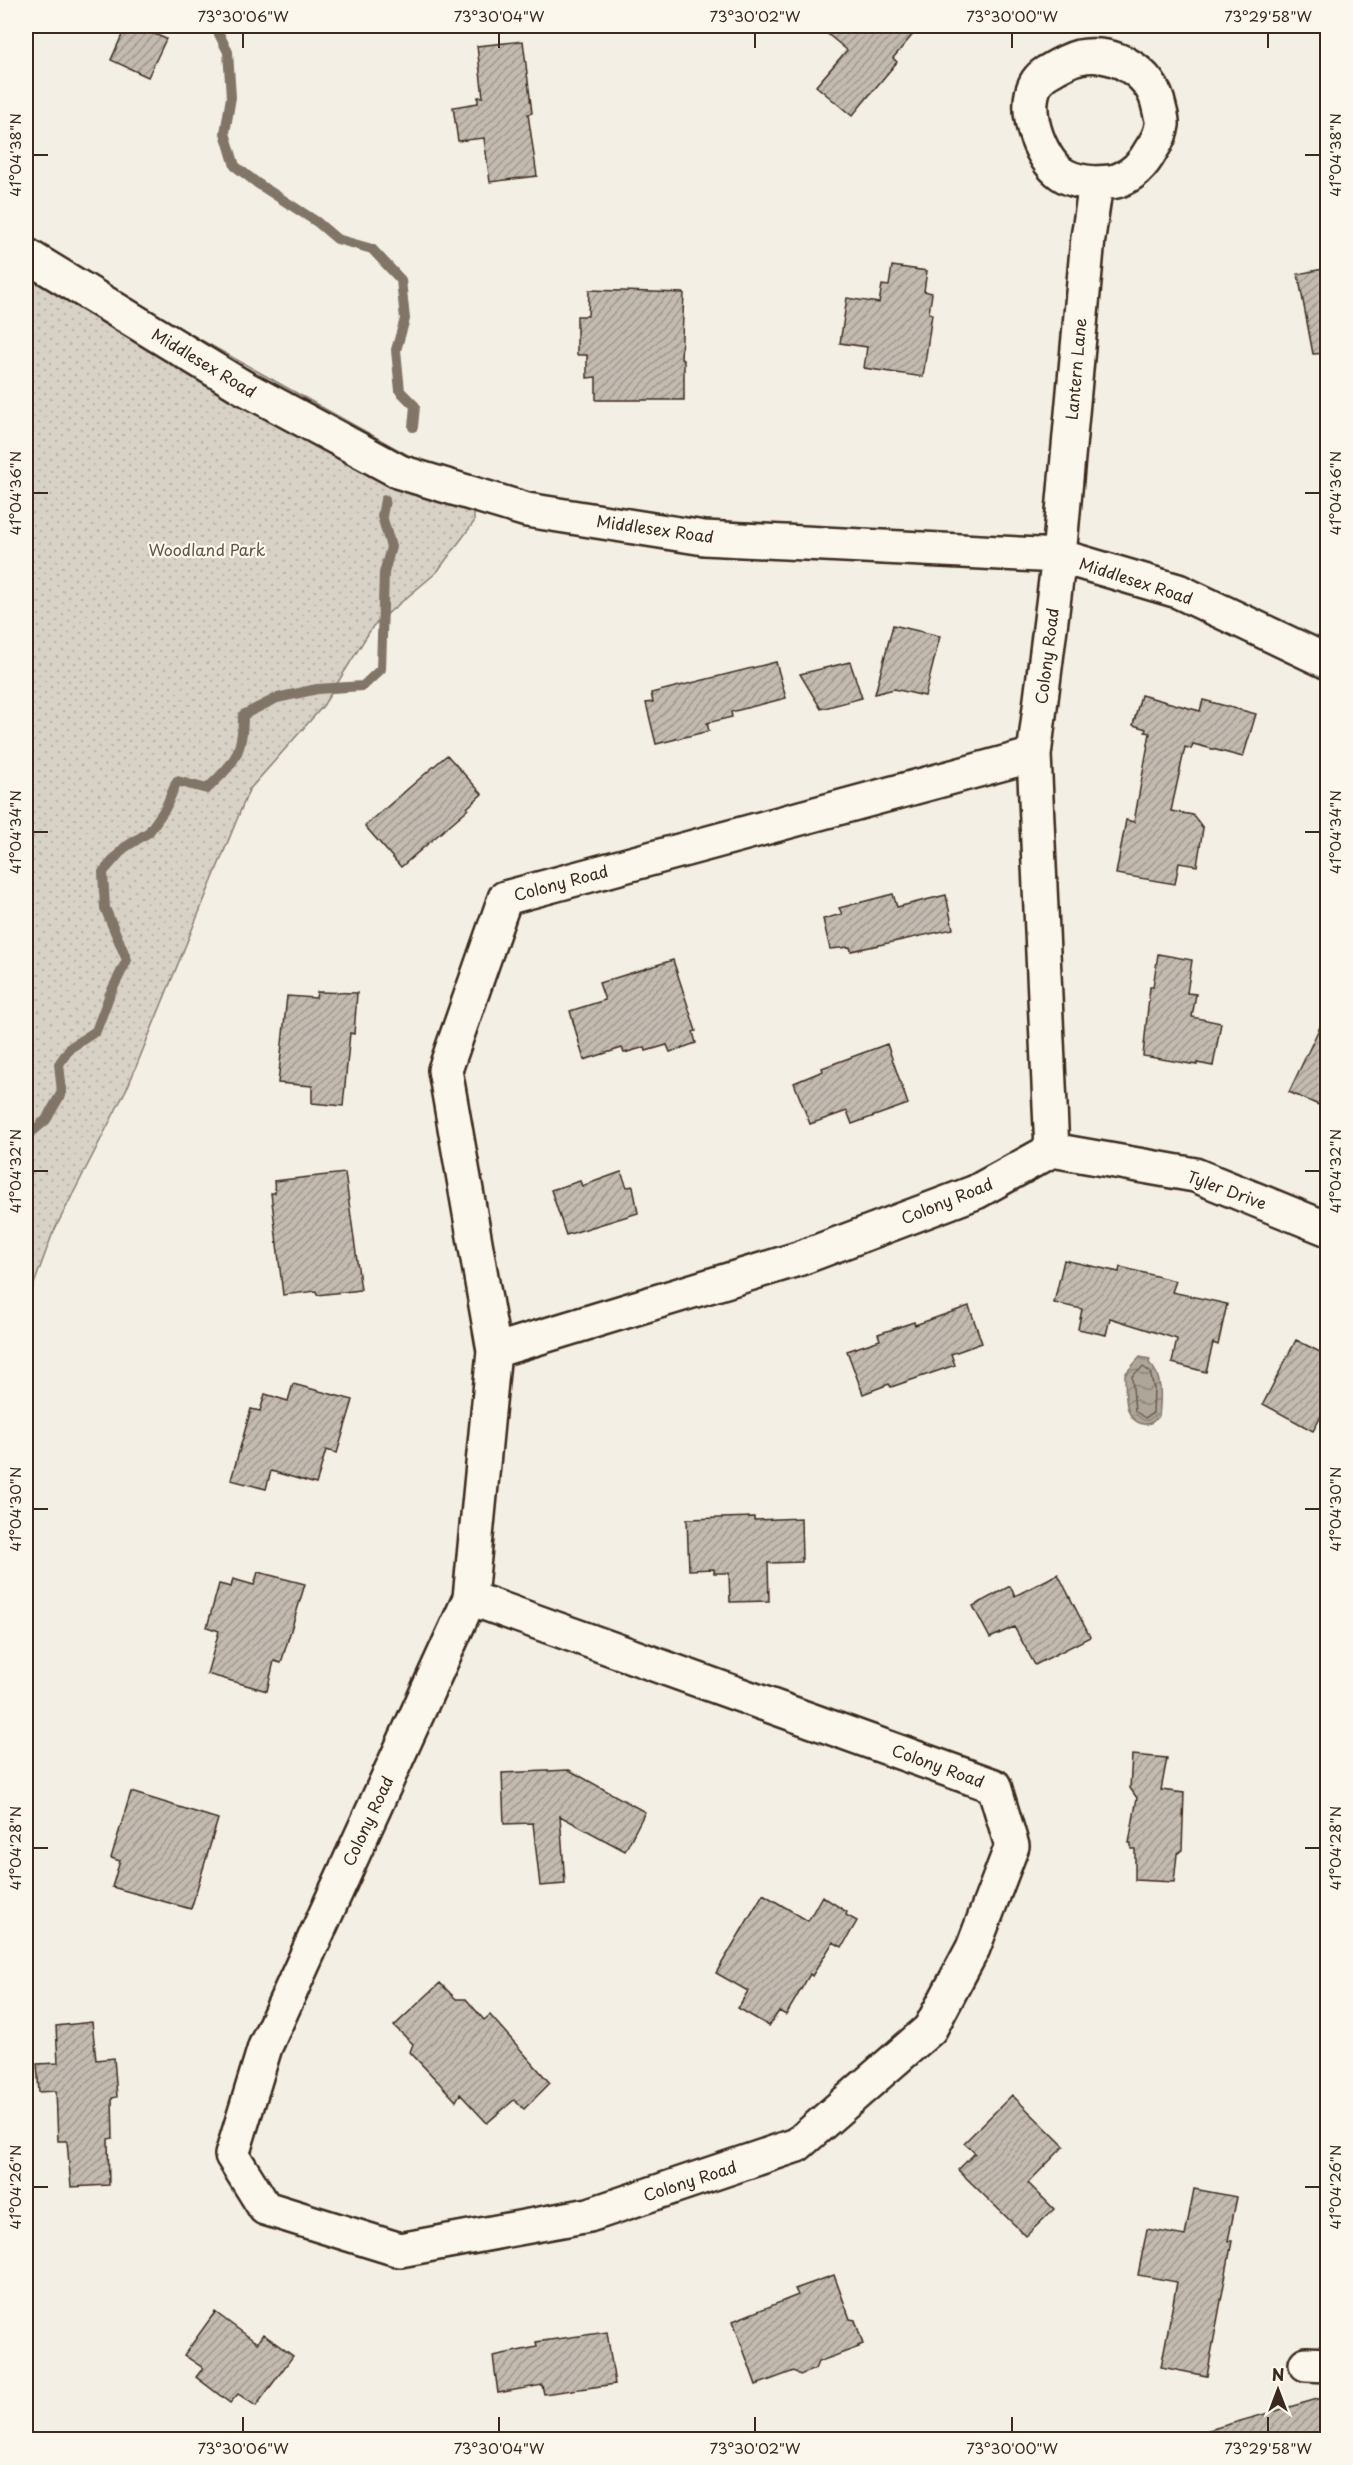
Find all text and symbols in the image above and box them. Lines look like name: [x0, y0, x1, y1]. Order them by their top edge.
text: 73°30'06"W: [197, 4, 289, 27]
text: 73°30'04"W: [454, 4, 545, 27]
text: 73°30'02"W: [710, 4, 801, 27]
text: 73°30'00"W: [966, 4, 1058, 27]
text: 73°29'58"W: [1224, 4, 1312, 27]
text: 41°04'38"N: [3, 113, 26, 197]
text: 41°04'38"N: [1323, 113, 1346, 197]
street label: Lantern Lane: [1059, 317, 1091, 421]
street label: Middlesex Road: [148, 321, 261, 403]
text: 41°04'36"N: [3, 451, 26, 535]
text: 41°04'36"N: [1323, 451, 1346, 535]
street label: Middlesex Road: [595, 508, 715, 548]
park label: Woodland Park: [149, 537, 266, 561]
street label: Middlesex Road: [1076, 550, 1196, 610]
street label: Colony Road: [1028, 606, 1064, 705]
text: 41°04'34"N: [3, 790, 26, 874]
text: 41°04'34"N: [1323, 790, 1346, 874]
street label: Colony Road: [511, 858, 611, 906]
text: 41°04'32"N: [3, 1129, 26, 1213]
text: 41°04'32"N: [1323, 1129, 1346, 1213]
street label: Tyler Drive: [1184, 1164, 1270, 1214]
street label: Colony Road: [897, 1171, 996, 1229]
text: 41°04'30"N: [3, 1466, 26, 1552]
text: 41°04'30"N: [1323, 1466, 1346, 1552]
street label: Colony Road: [889, 1737, 988, 1793]
street label: Colony Road: [336, 1772, 398, 1870]
text: 41°04'28"N: [3, 1806, 26, 1890]
text: 41°04'28"N: [1323, 1806, 1346, 1890]
text: 41°04'26"N: [3, 2145, 26, 2229]
text: 41°04'26"N: [1323, 2145, 1346, 2229]
street label: Colony Road: [640, 2154, 739, 2206]
north arrow: [1248, 2360, 1308, 2420]
text: N: [1272, 2362, 1284, 2386]
text: 73°30'06"W: [197, 2436, 289, 2459]
text: 73°30'04"W: [454, 2436, 545, 2459]
text: 73°30'02"W: [710, 2436, 801, 2459]
text: 73°30'00"W: [966, 2436, 1058, 2459]
text: 73°29'58"W: [1224, 2436, 1312, 2459]

